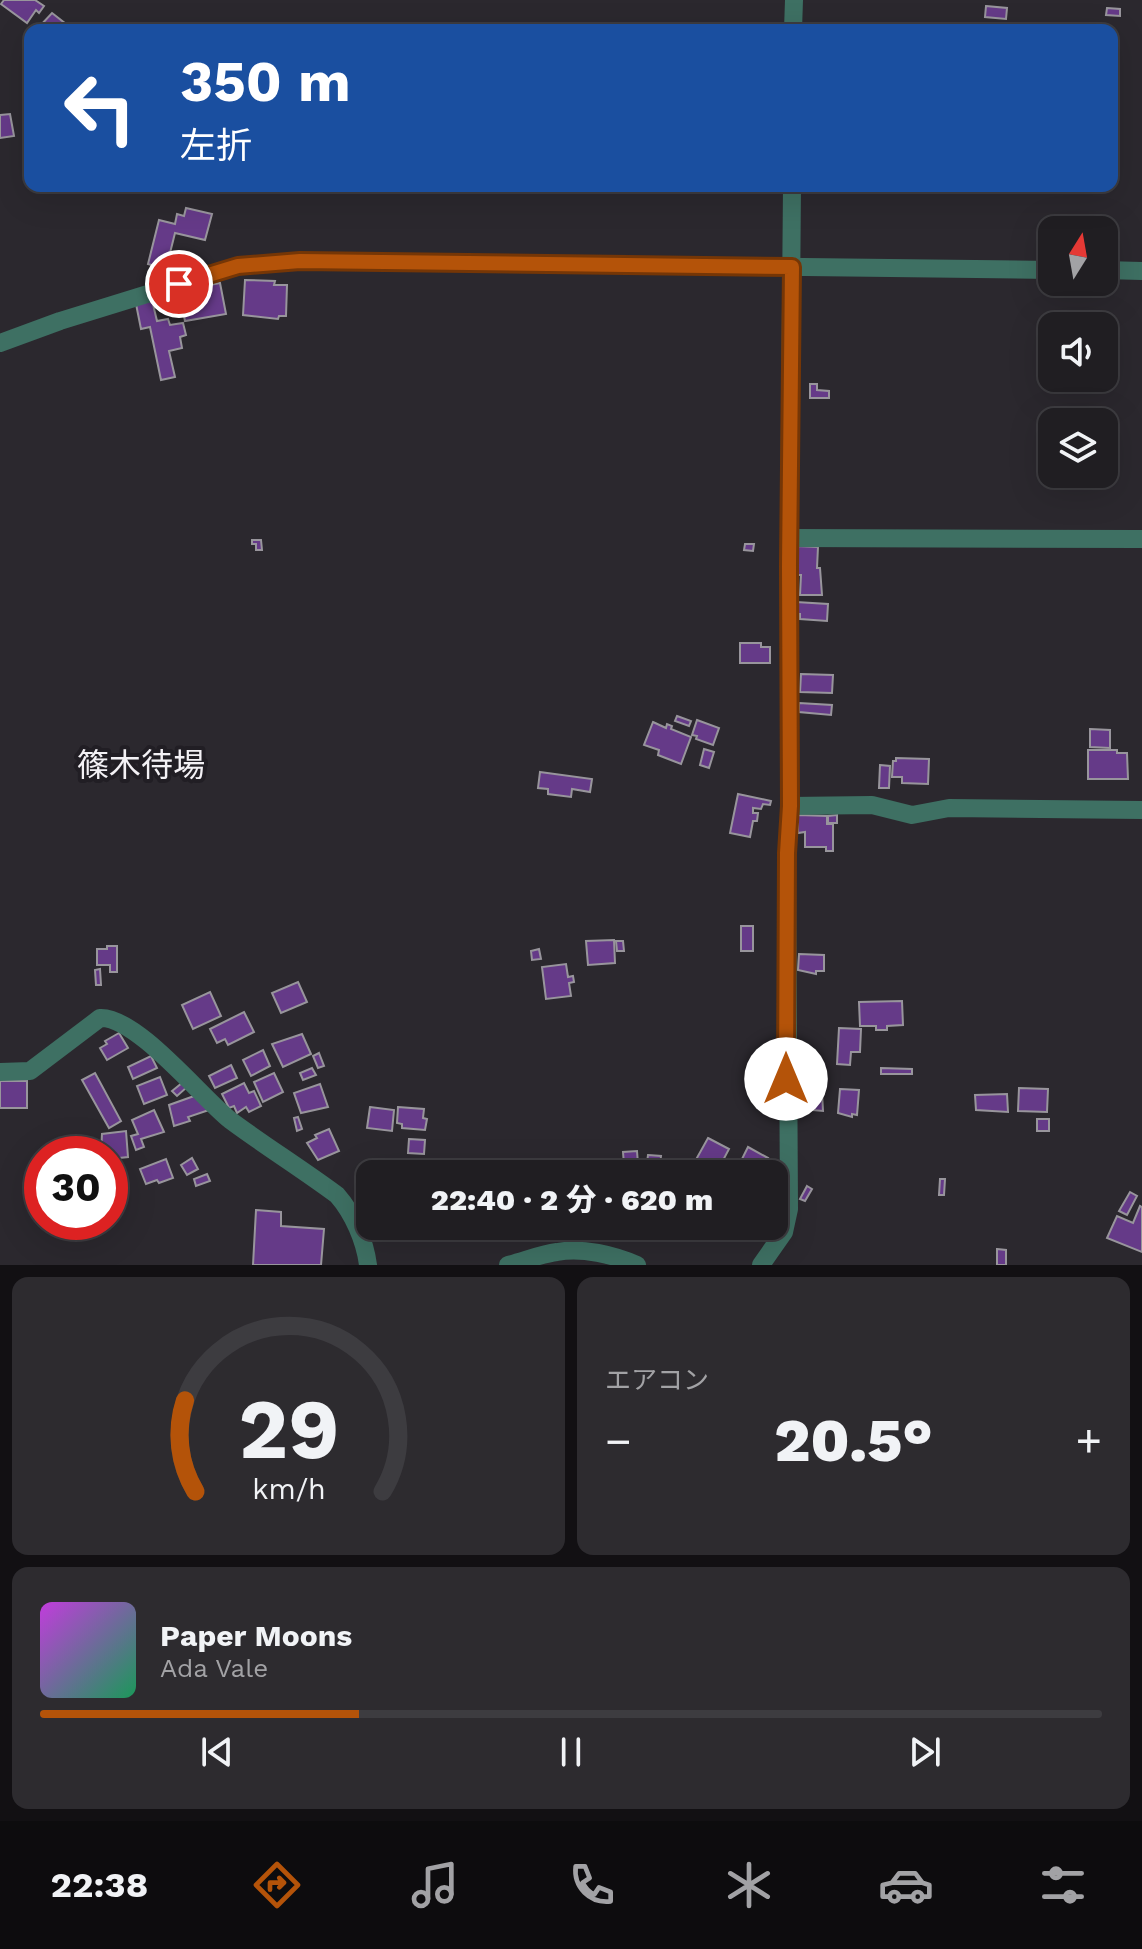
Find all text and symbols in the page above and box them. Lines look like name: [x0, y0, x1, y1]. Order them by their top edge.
text: 350 m: [180, 49, 351, 115]
icon: left: [48, 56, 152, 160]
text: 左折: [180, 125, 252, 167]
north arrow: [1038, 216, 1118, 296]
map controls: [1038, 216, 1118, 488]
pin: [145, 250, 213, 318]
icon: arrive: [157, 262, 201, 306]
button: sound: [1038, 312, 1118, 392]
button: layers: [1038, 408, 1118, 488]
district label: 篠木待場: [77, 746, 205, 784]
position arrow: [744, 1037, 828, 1121]
speed limit sign: 30: [24, 1136, 128, 1240]
text: 22:40 · 2 分 · 620 m: [431, 1182, 713, 1217]
text: エアコン: [605, 1365, 709, 1395]
text: 29: [238, 1381, 339, 1478]
text: 20.5°: [774, 1405, 933, 1476]
text: −: [605, 1415, 632, 1467]
text: +: [1075, 1415, 1102, 1467]
text: km/h: [252, 1472, 325, 1506]
text: Paper Moons: [160, 1618, 352, 1653]
text: Ada Vale: [160, 1653, 268, 1683]
icon: previous: [195, 1730, 239, 1774]
icon: pause: [549, 1730, 593, 1774]
icon: next: [903, 1730, 947, 1774]
icon: directions: [249, 1857, 305, 1913]
icon: music: [407, 1857, 463, 1913]
icon: phone: [564, 1857, 620, 1913]
icon: climate: [721, 1857, 777, 1913]
icon: car: [878, 1857, 934, 1913]
icon: filters: [1035, 1857, 1091, 1913]
text: 22:38: [51, 1864, 148, 1906]

